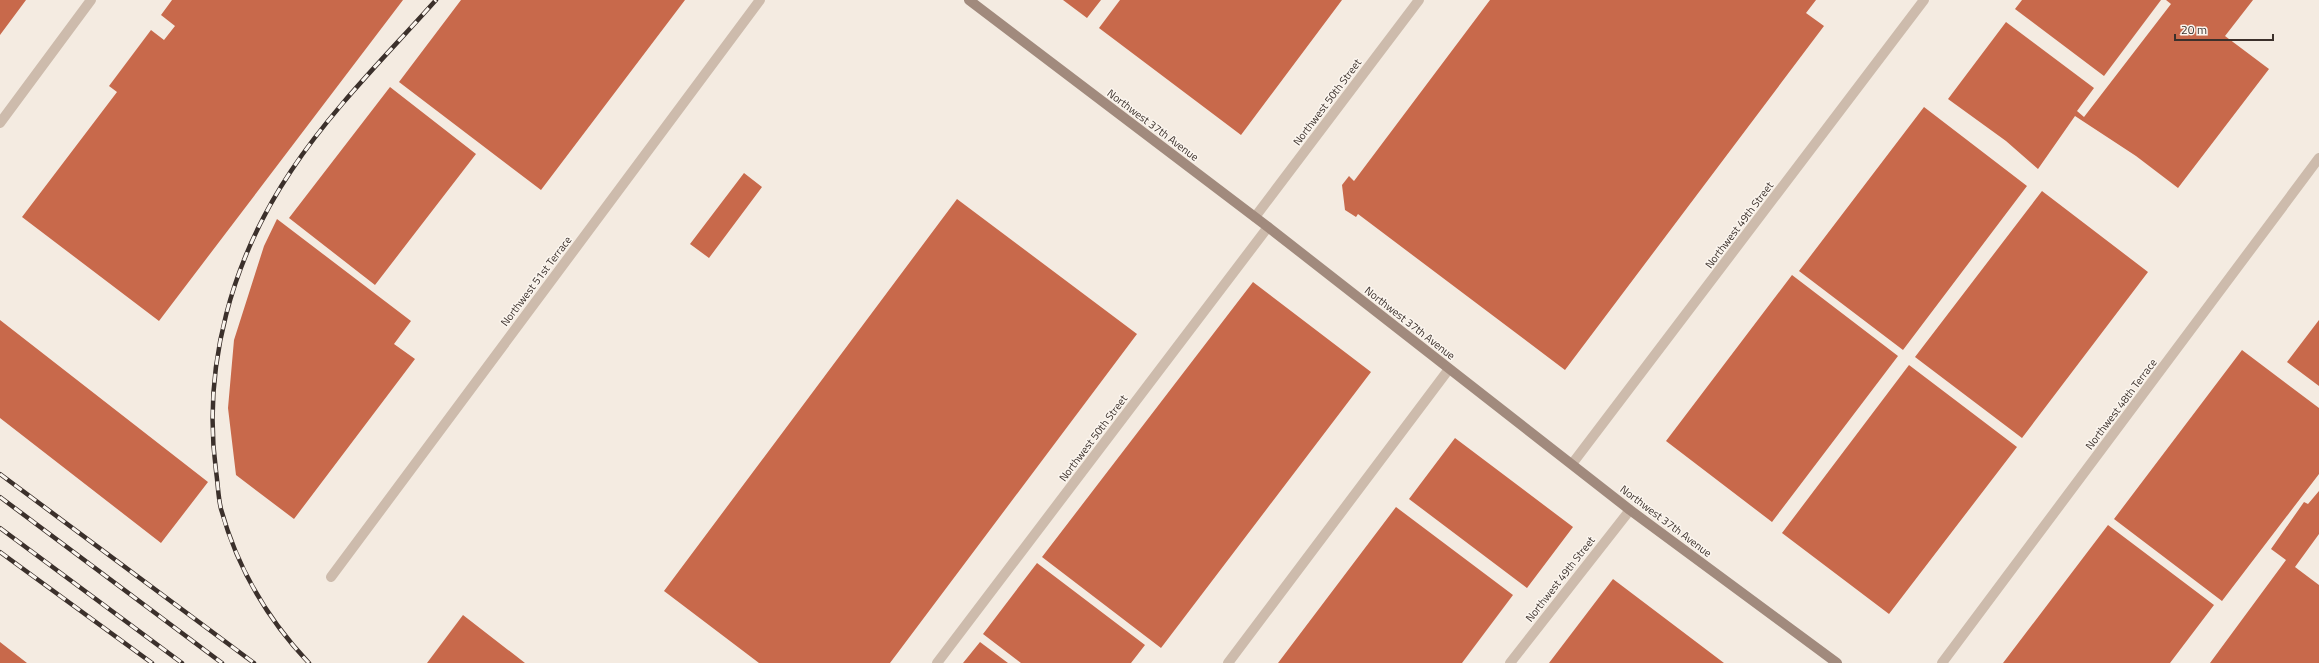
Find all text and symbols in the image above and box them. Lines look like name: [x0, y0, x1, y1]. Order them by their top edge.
scale bar: [2175, 16, 2273, 42]
text: 20 m: [2181, 20, 2207, 39]
street label: Northwest 50th Street: [1289, 55, 1365, 149]
street label: Northwest 37th Avenue: [1104, 85, 1202, 165]
street label: Northwest 49th Street: [1701, 178, 1777, 272]
street label: Northwest 51st Terrace: [497, 232, 576, 330]
street label: Northwest 37th Avenue: [1361, 283, 1459, 364]
street label: Northwest 48th Terrace: [2081, 355, 2161, 453]
street label: Northwest 50th Street: [1055, 391, 1131, 485]
street label: Northwest 37th Avenue: [1617, 481, 1715, 561]
street label: Northwest 49th Street: [1521, 533, 1599, 625]

